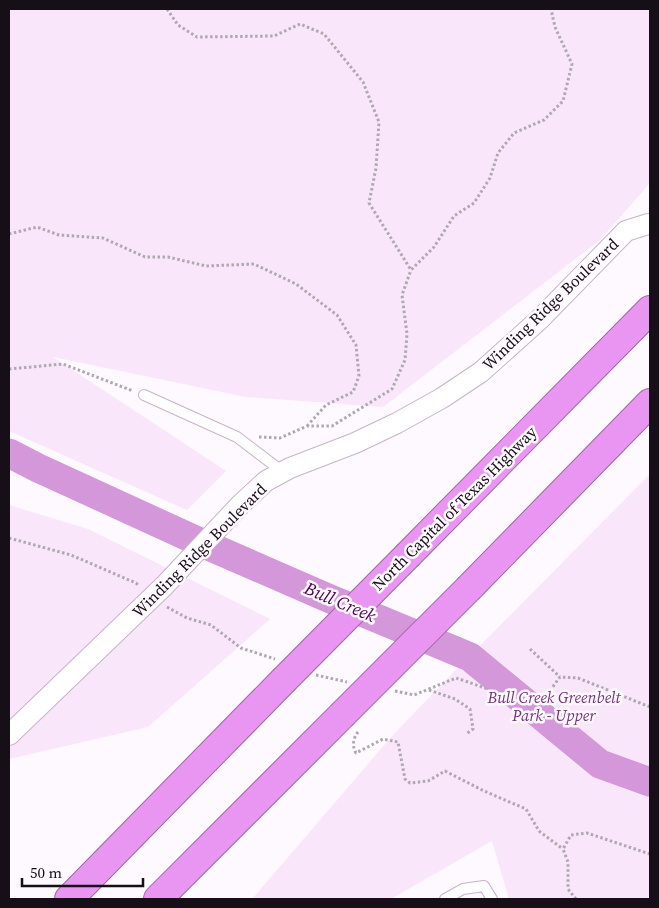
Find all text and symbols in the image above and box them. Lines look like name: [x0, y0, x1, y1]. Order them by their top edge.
street label: Winding Ridge Boulevard: [477, 233, 623, 375]
street label: North Capital of Texas Highway: [367, 420, 542, 595]
street label: Winding Ridge Boulevard: [127, 478, 271, 622]
water label: Bull Creek: [300, 575, 380, 628]
park label: Bull Creek Greenbelt Park - Upper: [486, 686, 621, 726]
scale bar: [22, 856, 144, 888]
text: 50 m: [30, 862, 62, 883]

